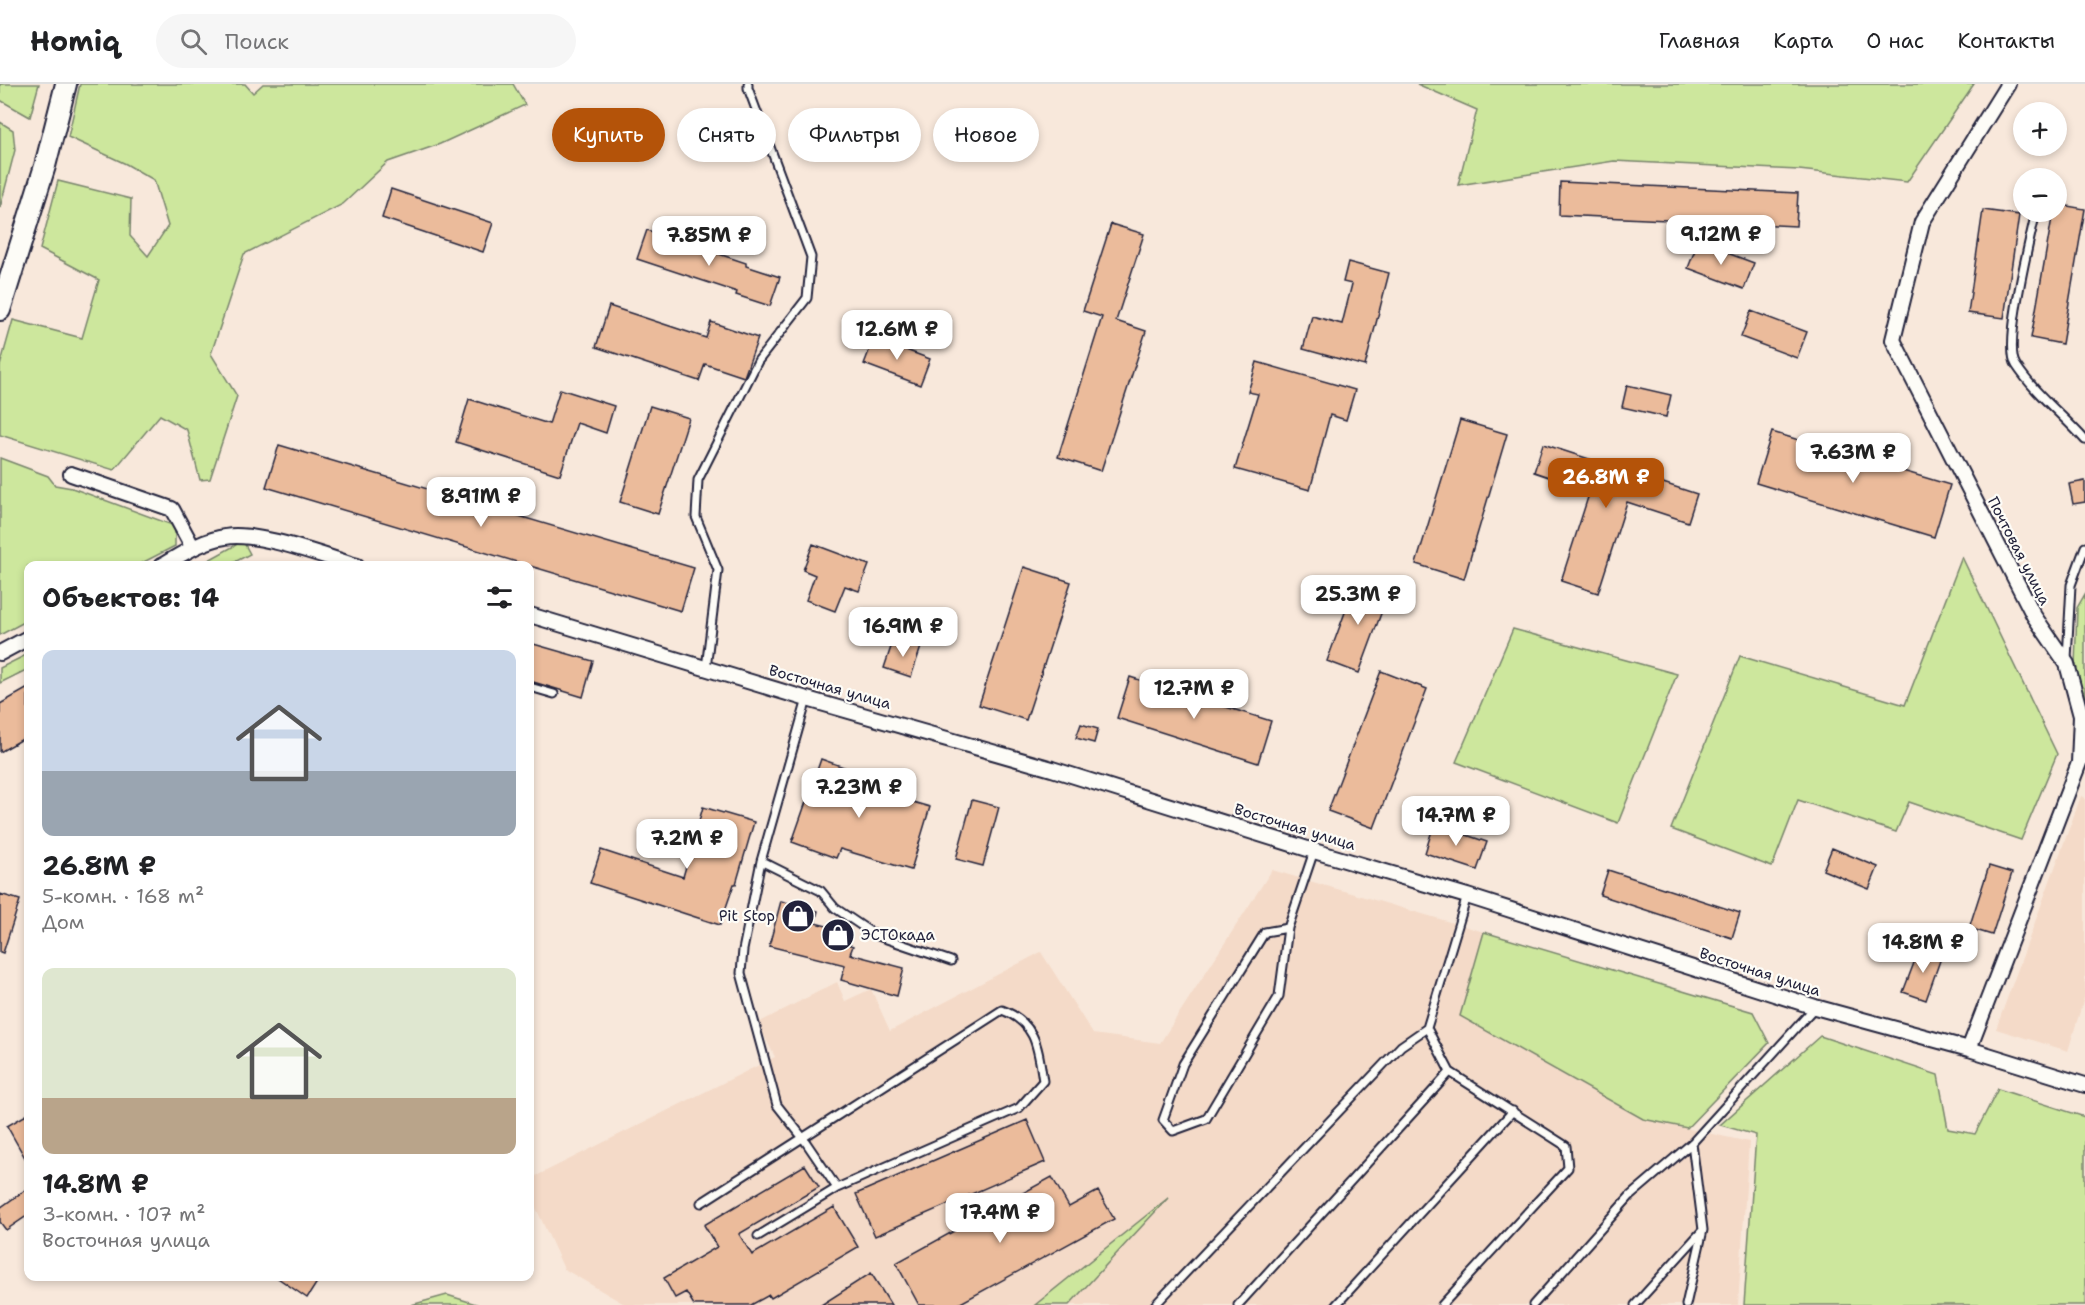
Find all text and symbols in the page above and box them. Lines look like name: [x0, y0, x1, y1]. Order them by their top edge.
search box: [156, 14, 576, 68]
text: Homiq: [30, 22, 120, 60]
icon: search: [177, 25, 210, 58]
text: Поиск: [225, 27, 289, 56]
text: Главная: [1659, 27, 1740, 55]
text: Карта: [1773, 27, 1833, 55]
text: О нас: [1866, 27, 1924, 55]
text: Контакты: [1957, 27, 2055, 55]
map controls: [2013, 102, 2067, 222]
button: +: [2013, 102, 2067, 156]
chip: Купить: [552, 108, 665, 162]
chip: Снять: [677, 108, 776, 162]
chip: Фильтры: [788, 108, 921, 162]
chip: Новое: [933, 108, 1039, 162]
button: −: [2013, 168, 2067, 222]
pin: 9.12M ₽: [1666, 215, 1776, 266]
pin: 7.85M ₽: [654, 216, 764, 267]
text: 9.12M ₽: [1680, 221, 1762, 247]
text: 7.85M ₽: [666, 222, 752, 248]
pin: 12.6M ₽: [842, 310, 952, 361]
text: 12.6M ₽: [856, 316, 939, 342]
pin: 7.63M ₽: [1798, 433, 1908, 484]
text: 7.63M ₽: [1810, 439, 1896, 465]
pin: 26.8M ₽: [1551, 458, 1661, 509]
text: 26.8M ₽: [1562, 464, 1650, 490]
pin: 8.91M ₽: [426, 477, 536, 528]
text: 8.91M ₽: [441, 483, 521, 509]
street label: Почтовая улица: [1983, 493, 2055, 609]
pin: 25.3M ₽: [1303, 575, 1413, 626]
text: Объектов: 14: [42, 580, 219, 615]
icon: filters: [483, 581, 516, 614]
text: 25.3M ₽: [1315, 581, 1401, 607]
pin: 16.9M ₽: [848, 607, 958, 658]
text: 16.9M ₽: [863, 613, 943, 639]
street label: Восточная улица: [767, 660, 894, 714]
pin: 12.7M ₽: [1139, 669, 1249, 720]
text: 12.7M ₽: [1153, 675, 1235, 701]
icon: home: [225, 689, 333, 797]
pin: 7.23M ₽: [804, 768, 914, 819]
text: 7.23M ₽: [816, 774, 903, 800]
pin: 14.7M ₽: [1401, 796, 1511, 847]
street label: Восточная улица: [1232, 799, 1359, 855]
text: 14.7M ₽: [1416, 802, 1496, 828]
pin: 7.2M ₽: [638, 819, 736, 870]
text: 7.2M ₽: [650, 825, 724, 851]
text: 26.8M ₽: [42, 848, 156, 883]
text: 5-комн. · 168 m²: [42, 883, 204, 909]
shop icon: Pit Stop: [780, 898, 816, 934]
place label: Pit Stop: [719, 906, 775, 926]
text: Дом: [42, 909, 84, 935]
shop icon: ЭСТОкада: [820, 917, 856, 953]
pin: 14.8M ₽: [1868, 923, 1978, 974]
place label: ЭСТОкада: [861, 925, 935, 945]
text: 14.8M ₽: [1882, 929, 1964, 955]
street label: Восточная улица: [1697, 943, 1824, 1001]
icon: home: [225, 1007, 333, 1115]
text: 14.8M ₽: [42, 1166, 149, 1201]
pin: 17.4M ₽: [945, 1193, 1055, 1244]
text: 17.4M ₽: [959, 1199, 1041, 1225]
text: 3-комн. · 107 m²: [42, 1201, 206, 1227]
text: Восточная улица: [42, 1227, 210, 1253]

